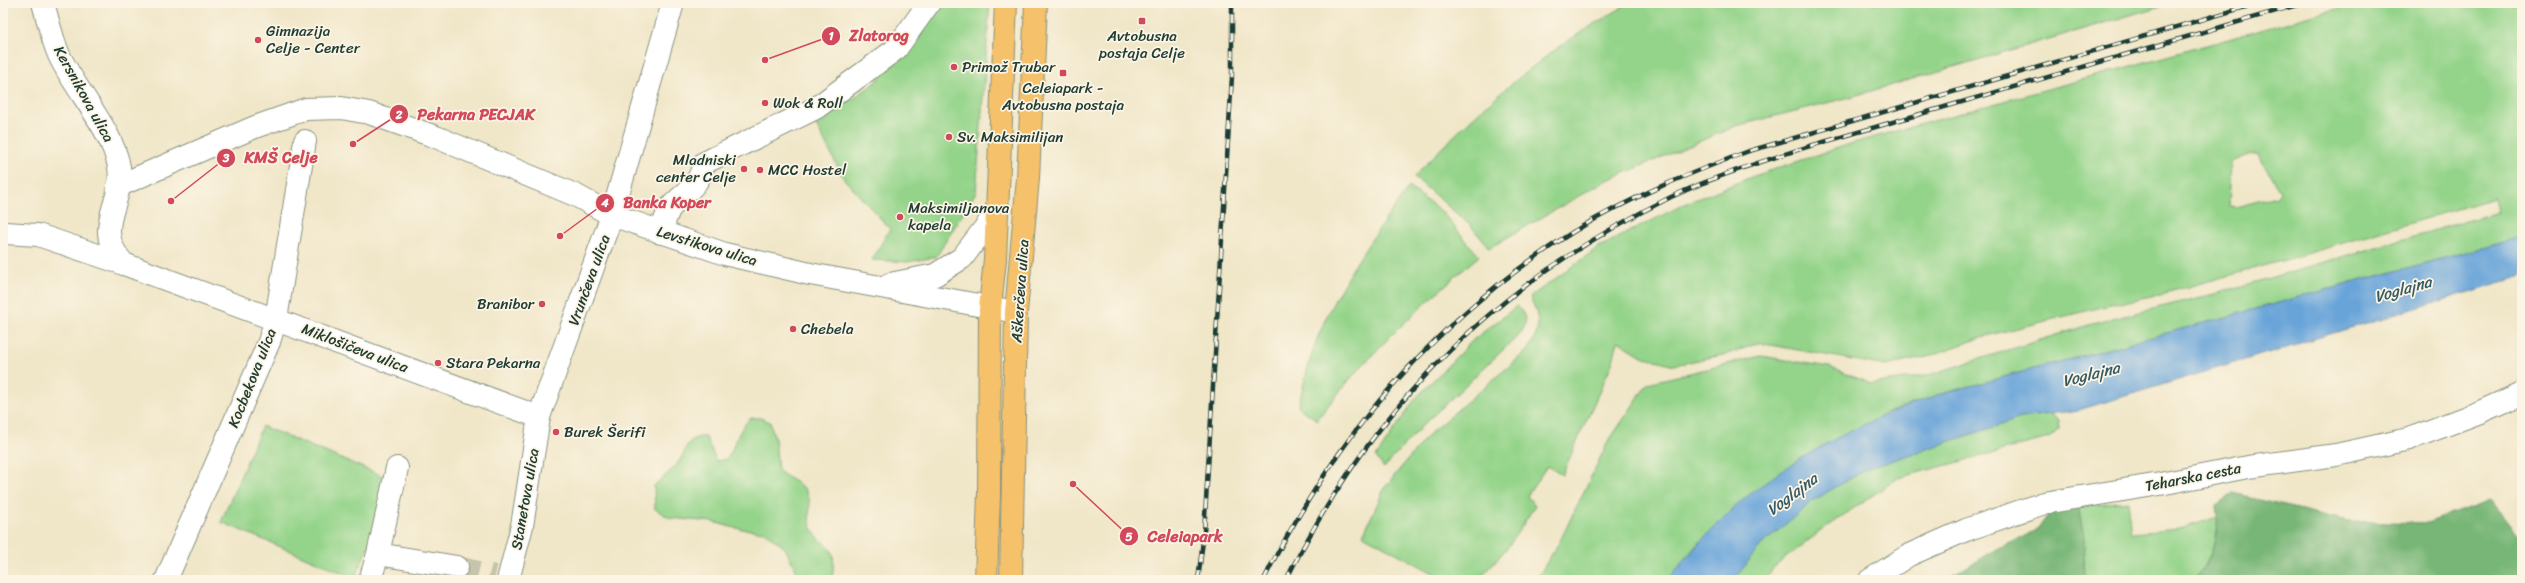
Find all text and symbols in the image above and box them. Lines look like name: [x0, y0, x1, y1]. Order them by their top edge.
marker: Avtobusna postaja Celje: [1137, 16, 1147, 26]
place label: Gimnazija Celje - Center: [266, 18, 361, 61]
text: Zlatorog: [848, 21, 910, 50]
callout: Zlatorog: [821, 22, 917, 50]
place label: Avtobusna postaja Celje: [1098, 23, 1185, 66]
text: 1: [828, 25, 834, 47]
marker: Gimnazija Celje - Center: [253, 35, 263, 45]
street label: Kersnikova ulica: [47, 41, 122, 148]
place label: Primož Trubar: [962, 54, 1056, 80]
marker: Primož Trubar: [949, 62, 959, 72]
marker: Celeiapark - Avtobusna postaja: [1058, 68, 1068, 78]
place label: Celeiapark - Avtobusna postaja: [1001, 75, 1124, 118]
place label: Wok & Roll: [773, 90, 843, 116]
marker: Wok & Roll: [760, 98, 770, 108]
callout: Pekarna PECJAK: [389, 100, 543, 128]
text: Pekarna PECJAK: [417, 100, 536, 129]
text: 2: [395, 104, 403, 126]
place label: Sv. Maksimilijan: [957, 124, 1063, 150]
marker: Sv. Maksimilijan: [944, 132, 954, 142]
text: KMŠ Celje: [243, 143, 318, 172]
callout: KMŠ Celje: [216, 144, 326, 172]
text: 3: [222, 147, 230, 169]
place label: Mladniski center Celje: [656, 147, 737, 190]
place label: MCC Hostel: [768, 157, 847, 183]
marker: Mladniski center Celje: [739, 164, 749, 174]
marker: MCC Hostel: [755, 165, 765, 175]
text: Banka Koper: [623, 188, 712, 217]
callout: Banka Koper: [595, 189, 719, 217]
text: 4: [600, 192, 609, 214]
place label: Maksimiljanova kapela: [908, 195, 1010, 238]
marker: Maksimiljanova kapela: [895, 212, 905, 222]
street label: Levstikova ulica: [653, 218, 761, 274]
street label: Vrunčeva ulica: [560, 230, 618, 329]
street label: Aškerčeva ulica: [1003, 238, 1037, 345]
water label: Voglajna: [2371, 266, 2437, 311]
place label: Branibor: [477, 291, 535, 317]
marker: Branibor: [537, 299, 547, 309]
street label: Miklošičeva ulica: [298, 316, 413, 380]
place label: Chebela: [801, 316, 854, 342]
street label: Kocbekova ulica: [220, 324, 284, 432]
marker: Chebela: [788, 324, 798, 334]
place label: Stara Pekarna: [446, 350, 541, 376]
water label: Voglajna: [2059, 352, 2125, 395]
marker: Stara Pekarna: [433, 358, 443, 368]
place label: Burek Šerifi: [564, 419, 646, 445]
marker: Burek Šerifi: [551, 427, 561, 437]
street label: Stanetova ulica: [503, 446, 547, 552]
street label: Teharska cesta: [2143, 455, 2244, 499]
water label: Voglajna: [1760, 464, 1826, 523]
callout: Celeiapark: [1119, 522, 1230, 550]
text: Celeiapark: [1147, 522, 1223, 551]
text: 5: [1125, 526, 1133, 548]

